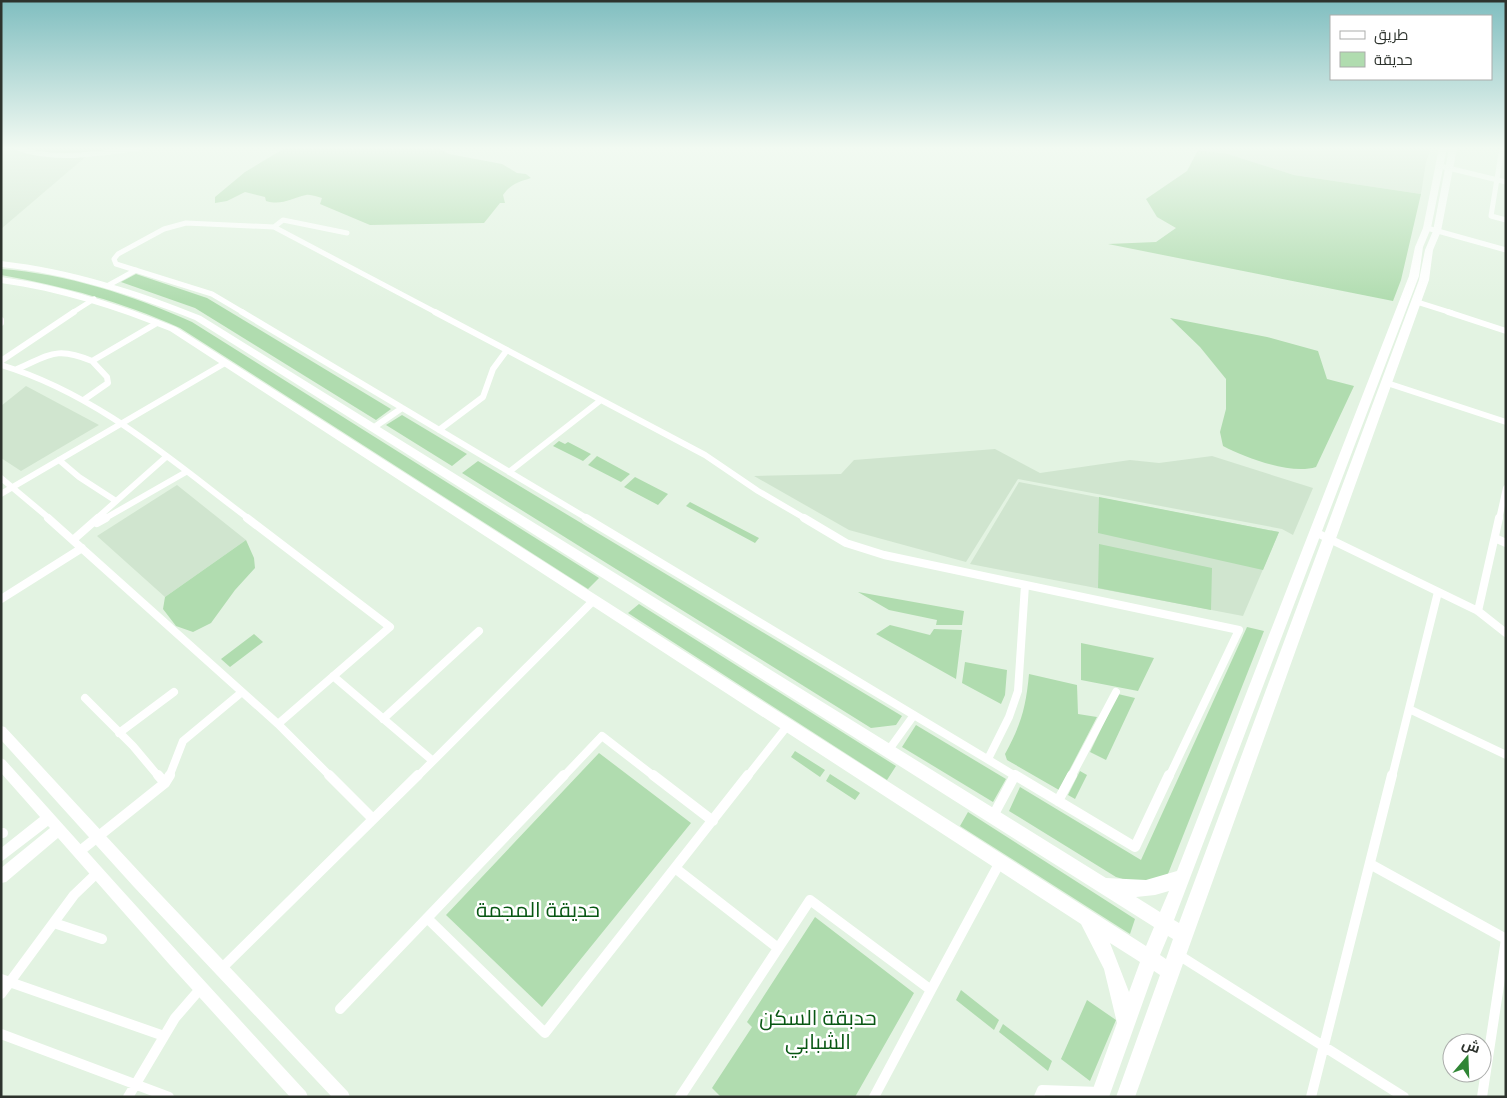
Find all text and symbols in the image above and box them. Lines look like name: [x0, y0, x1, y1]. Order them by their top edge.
legend: [1330, 15, 1492, 80]
text: طريق: [1374, 25, 1408, 45]
text: حديقة: [1374, 50, 1413, 68]
park label: حديقة المجمة: [476, 896, 600, 922]
park label: حدبقة السكن الشبابي: [759, 1004, 877, 1058]
north arrow: [1442, 1033, 1492, 1083]
text: ش: [1460, 1034, 1483, 1057]

